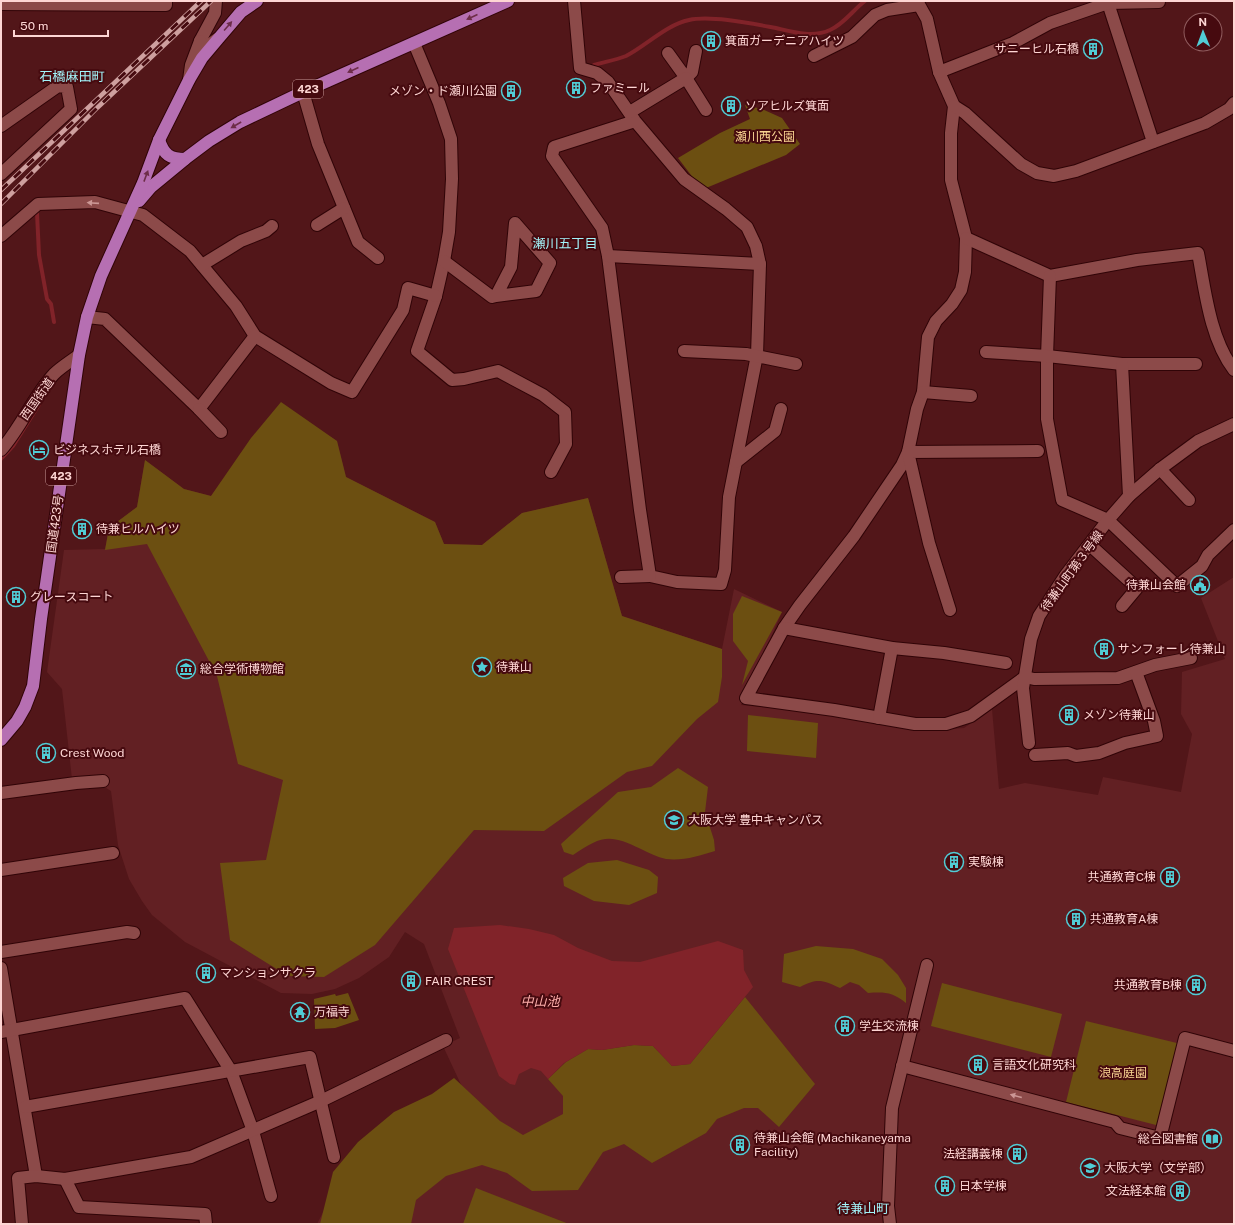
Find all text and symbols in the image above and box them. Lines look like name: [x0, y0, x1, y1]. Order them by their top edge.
scale bar: [14, 12, 108, 38]
north arrow: [1183, 12, 1223, 52]
one-way arrow: [467, 14, 478, 20]
text: N: [1198, 16, 1207, 28]
text: 50 m: [20, 19, 48, 33]
one-way arrow: [224, 21, 233, 32]
building icon: 箕面ガーデニアハイツ: [700, 30, 722, 52]
place label: 箕面ガーデニアハイツ: [725, 34, 844, 48]
building icon: サニーヒル石橋: [1082, 38, 1104, 60]
place label: サニーヒル石橋: [995, 42, 1079, 56]
one-way arrow: [347, 67, 359, 73]
district label: 石橋麻田町: [39, 69, 105, 84]
building icon: ファミール: [565, 77, 587, 99]
road number: 423: [293, 80, 323, 98]
building icon: メゾン・ド瀬川公園: [500, 80, 522, 102]
place label: ファミール: [590, 81, 650, 95]
place label: メゾン・ド瀬川公園: [389, 84, 497, 98]
building icon: ソアヒルズ箕面: [720, 95, 742, 117]
place label: ソアヒルズ箕面: [745, 99, 829, 113]
one-way arrow: [230, 121, 242, 128]
park label: 瀬川西公園: [735, 130, 795, 144]
one-way arrow: [143, 169, 149, 181]
one-way arrow: [86, 200, 99, 206]
district label: 瀬川五丁目: [532, 236, 598, 251]
street label: 西国街道: [17, 375, 57, 423]
hotel icon: ビジネスホテル石橋: [28, 439, 50, 461]
place label: ビジネスホテル石橋: [53, 443, 161, 457]
road number: 423: [46, 467, 76, 485]
street label: 国道423号: [44, 494, 66, 554]
building icon: 待兼ヒルハイツ: [71, 518, 93, 540]
place label: 待兼ヒルハイツ: [96, 522, 180, 536]
street label: 待兼山町第３号線: [1038, 528, 1106, 614]
public building icon: 待兼山会館: [1189, 574, 1211, 596]
place label: 待兼山会館: [1126, 578, 1186, 592]
building icon: グレースコート: [5, 586, 27, 608]
place label: グレースコート: [30, 590, 113, 604]
building icon: サンフォーレ待兼山: [1093, 638, 1115, 660]
place label: サンフォーレ待兼山: [1118, 642, 1226, 656]
place icon: 待兼山: [471, 656, 493, 678]
museum icon: 総合学術博物館: [175, 658, 197, 680]
place label: 待兼山: [496, 660, 532, 674]
place label: 総合学術博物館: [200, 662, 284, 676]
building icon: メゾン待兼山: [1058, 704, 1080, 726]
place label: メゾン待兼山: [1083, 708, 1155, 722]
building icon: Crest Wood: [35, 742, 57, 764]
place label: Crest Wood: [60, 746, 125, 760]
school or university icon: 大阪大学 豊中キャンパス: [663, 809, 685, 831]
place label: 大阪大学 豊中キャンパス: [688, 813, 823, 827]
building icon: 実験棟: [943, 851, 965, 873]
place label: 実験棟: [968, 855, 1004, 869]
building icon: 共通教育C棟: [1159, 866, 1181, 888]
place label: 共通教育C棟: [1088, 870, 1156, 884]
building icon: 共通教育A棟: [1065, 908, 1087, 930]
place label: 共通教育A棟: [1090, 912, 1159, 926]
building icon: マンションサクラ: [195, 962, 217, 984]
place label: マンションサクラ: [220, 966, 316, 980]
building icon: FAIR CREST: [400, 970, 422, 992]
place label: FAIR CREST: [425, 974, 493, 988]
building icon: 共通教育B棟: [1185, 974, 1207, 996]
place label: 共通教育B棟: [1114, 978, 1182, 992]
water label: 中山池: [520, 994, 561, 1009]
temple icon: 万福寺: [289, 1001, 311, 1023]
place label: 万福寺: [314, 1005, 350, 1019]
building icon: 学生交流棟: [834, 1015, 856, 1037]
place label: 学生交流棟: [859, 1019, 919, 1033]
building icon: 言語文化研究科: [967, 1054, 989, 1076]
place label: 言語文化研究科: [992, 1058, 1076, 1072]
park label: 浪高庭園: [1099, 1066, 1147, 1080]
one-way arrow: [1009, 1093, 1021, 1099]
library icon: 総合図書館: [1201, 1128, 1223, 1150]
place label: 待兼山会館 (Machikaneyama Facility): [754, 1131, 911, 1159]
place label: 総合図書館: [1138, 1132, 1198, 1146]
building icon: 待兼山会館 (Machikaneyama Facility): [729, 1134, 751, 1156]
building icon: 法経講義棟: [1006, 1143, 1028, 1165]
place label: 法経講義棟: [943, 1147, 1003, 1161]
school or university icon: 大阪大学（文学部）: [1079, 1157, 1101, 1179]
place label: 大阪大学（文学部）: [1104, 1161, 1212, 1175]
building icon: 日本学棟: [934, 1175, 956, 1197]
place label: 日本学棟: [959, 1179, 1007, 1193]
building icon: 文法経本館: [1169, 1180, 1191, 1202]
place label: 文法経本館: [1106, 1184, 1166, 1198]
district label: 待兼山町: [837, 1201, 889, 1216]

